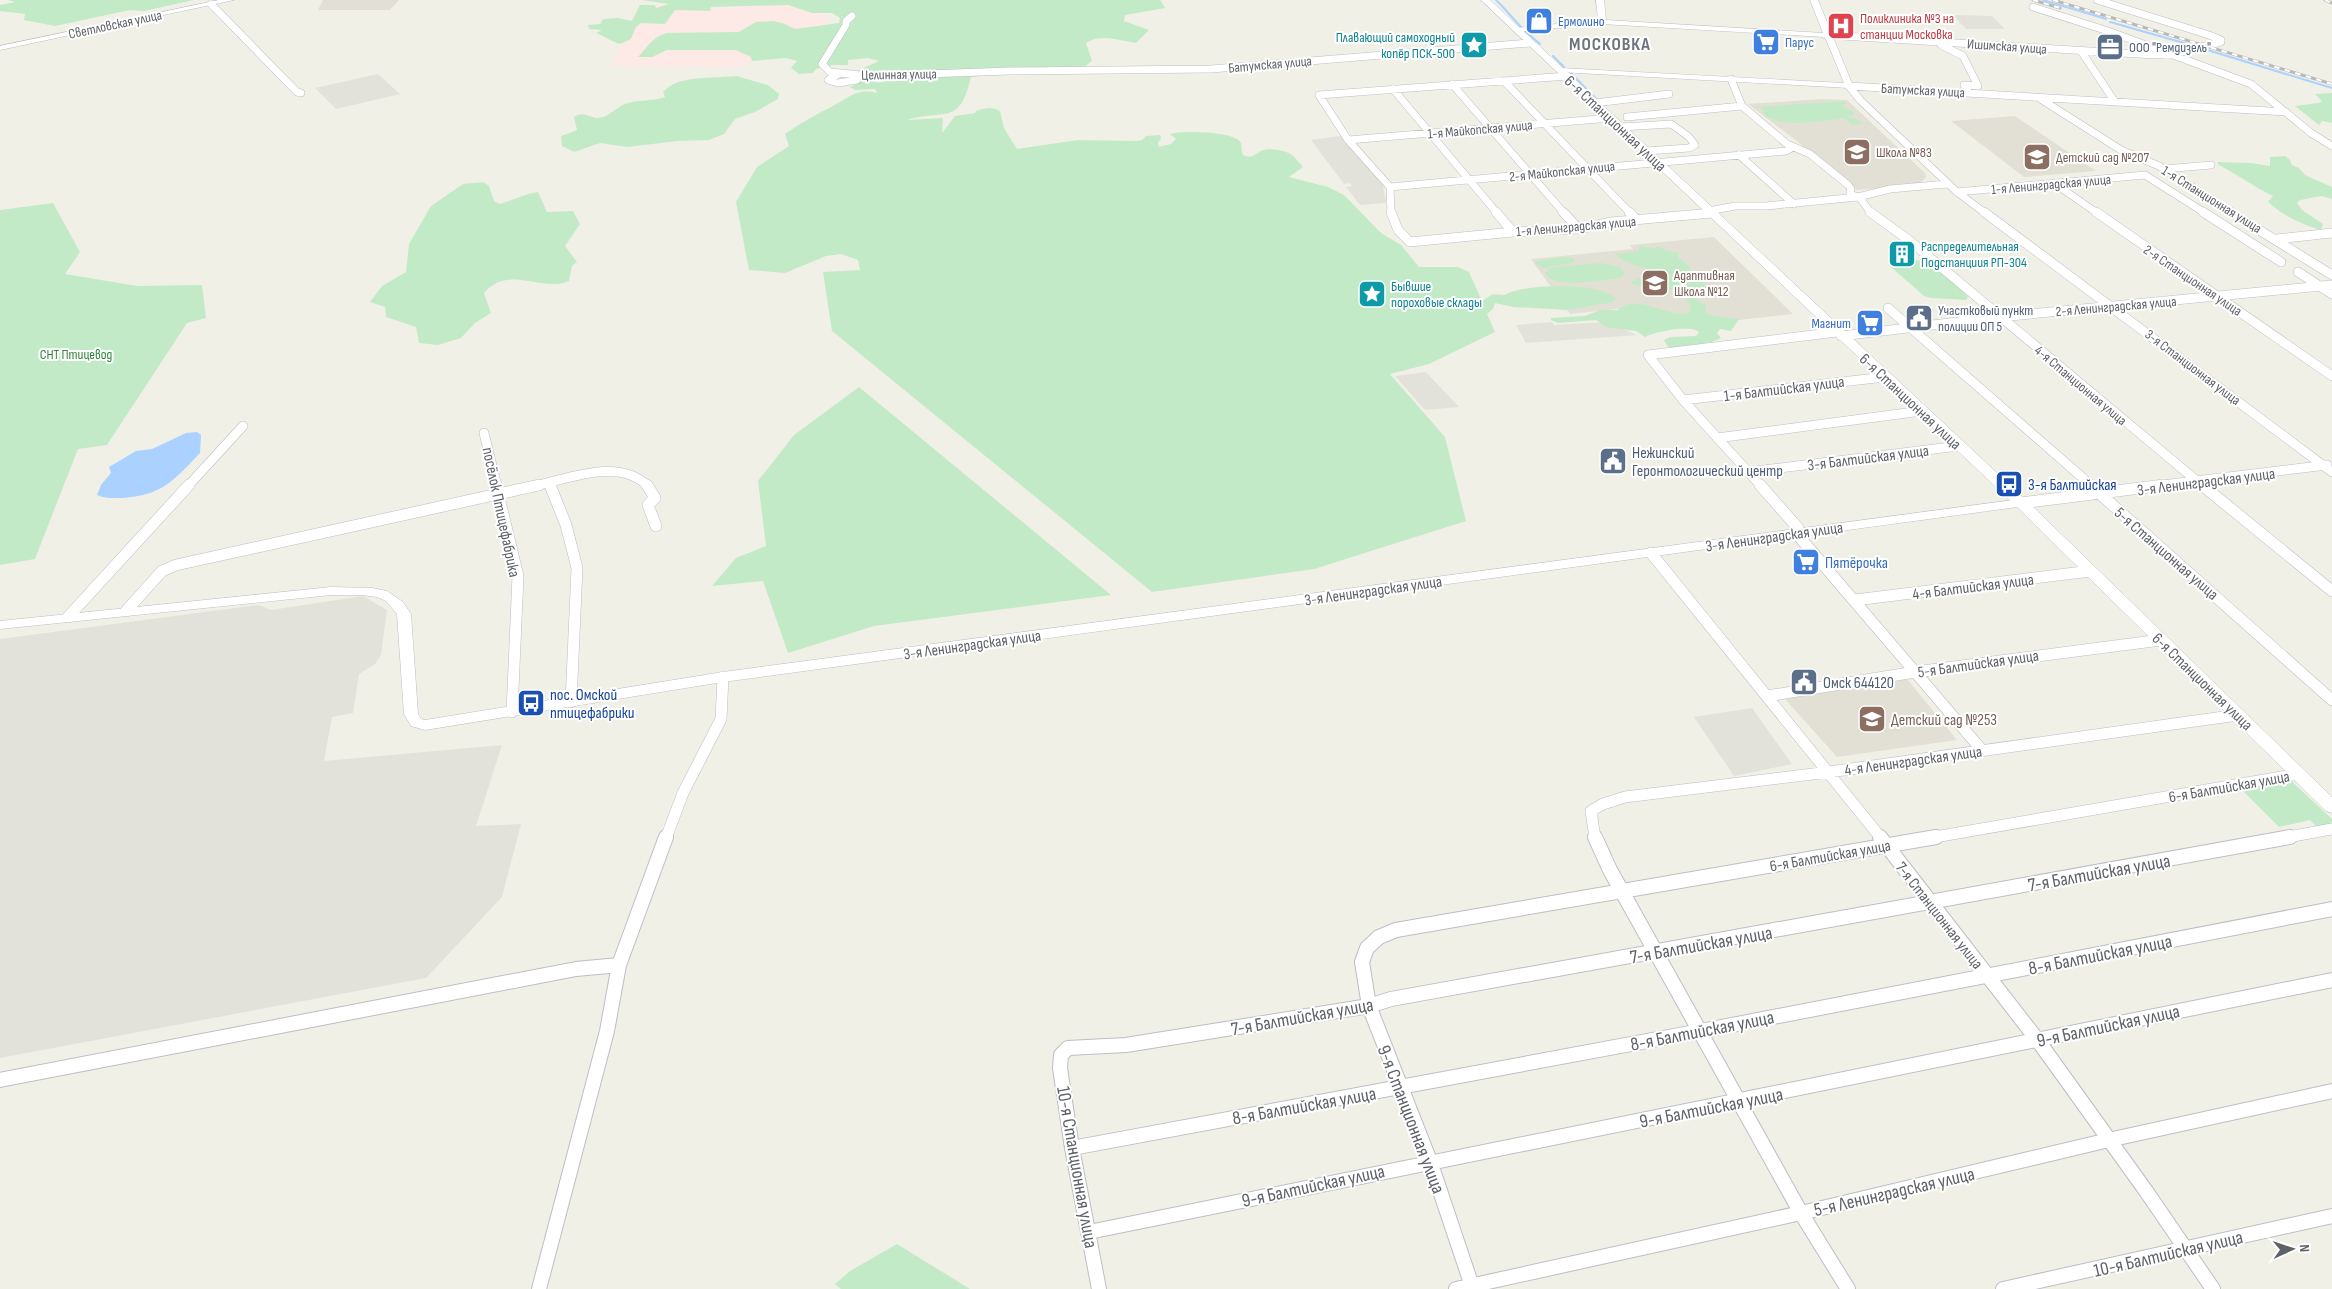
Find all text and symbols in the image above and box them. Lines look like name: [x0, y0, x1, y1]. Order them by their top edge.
street label: Светловская улица: [67, 6, 163, 43]
shop icon: Ермолино: [1524, 6, 1554, 36]
place label: Поликлиника №3 на станции Московка: [1860, 10, 1954, 43]
hospital icon: Поликлиника №3 на станции Московка: [1826, 11, 1856, 41]
place label: Ермолино: [1558, 13, 1605, 30]
supermarket icon: Парус: [1751, 27, 1781, 57]
place label: Плавающий самоходный копёр ПСК-500: [1336, 29, 1455, 62]
place icon: Плавающий самоходный копёр ПСК-500: [1459, 30, 1489, 60]
office icon: ООО "Ремдизель": [2095, 32, 2125, 62]
district label: МОСКОВКА: [1569, 34, 1651, 55]
place label: Парус: [1785, 34, 1814, 51]
street label: Ишимская улица: [1967, 35, 2047, 58]
place label: ООО "Ремдизель": [2129, 39, 2211, 56]
street label: Батумская улица: [1228, 52, 1313, 77]
street label: Целинная улица: [861, 65, 937, 84]
street label: 6-я Станционная улица: [1560, 72, 1670, 176]
street label: Батумская улица: [1881, 80, 1965, 101]
street label: 1-я Майкопская улица: [1427, 116, 1533, 143]
school or university icon: Школа №83: [1842, 137, 1872, 167]
school or university icon: Детский сад №207: [2022, 142, 2052, 172]
place label: Школа №83: [1876, 144, 1932, 161]
place label: Детский сад №207: [2056, 149, 2149, 166]
street label: 2-я Майкопская улица: [1508, 157, 1616, 186]
street label: 1-я Станционная улица: [2159, 162, 2265, 237]
street label: 1-я Ленинградская улица: [1990, 171, 2112, 198]
street label: 1-я Ленинградская улица: [1515, 213, 1637, 240]
place label: Распределительная Подстанциия РП-304: [1921, 238, 2027, 271]
building icon: Распределительная Подстанциия РП-304: [1887, 239, 1917, 269]
street label: 2-я Станционная улица: [2140, 241, 2245, 320]
place label: Адаптивная Школа №12: [1673, 267, 1735, 300]
school or university icon: Адаптивная Школа №12: [1640, 268, 1670, 298]
place label: Бывшие пороховые склады: [1391, 278, 1482, 311]
place icon: Бывшие пороховые склады: [1357, 279, 1387, 309]
street label: 2-я Ленинградская улица: [2055, 293, 2177, 320]
place label: Участковый пункт полиции ОП 5: [1938, 302, 2033, 335]
public building icon: Участковый пункт полиции ОП 5: [1904, 303, 1934, 333]
supermarket icon: Магнит: [1855, 308, 1885, 338]
place label: Магнит: [1811, 315, 1851, 332]
street label: 3-я Станционная улица: [2141, 326, 2244, 409]
street label: 4-я Станционная улица: [2031, 342, 2130, 429]
park label: СНТ Птицевод: [40, 346, 112, 363]
street label: 6-я Станционная улица: [1855, 350, 1965, 454]
street label: 1-я Балтийская улица: [1723, 373, 1846, 406]
street label: 3-я Балтийская улица: [1806, 442, 1930, 475]
place label: Нежинский Геронтологический центр: [1632, 444, 1783, 481]
street label: посёлок Птицефабрика: [477, 446, 524, 579]
public building icon: Нежинский Геронтологический центр: [1598, 446, 1628, 476]
street label: 3-я Ленинградская улица: [2136, 465, 2276, 500]
bus stop icon: 3-я Балтийская: [1994, 469, 2024, 499]
place label: 3-я Балтийская: [2028, 476, 2117, 495]
street label: 5-я Станционная улица: [2110, 504, 2222, 604]
street label: 3-я Ленинградская улица: [1704, 518, 1844, 557]
supermarket icon: Пятёрочка: [1791, 547, 1821, 577]
place label: Пятёрочка: [1825, 554, 1888, 573]
street label: 4-я Балтийская улица: [1911, 571, 2035, 604]
street label: 3-я Ленинградская улица: [1303, 572, 1443, 611]
street label: 3-я Ленинградская улица: [902, 626, 1042, 665]
street label: 6-я Станционная улица: [2148, 629, 2256, 735]
street label: 5-я Балтийская улица: [1916, 647, 2040, 682]
public building icon: Омск 644120: [1789, 667, 1819, 697]
place label: Омск 644120: [1823, 674, 1894, 693]
place label: пос. Омской птицефабрики: [550, 686, 634, 723]
bus stop icon: пос. Омской птицефабрики: [516, 688, 546, 718]
school or university icon: Детский сад №253: [1857, 704, 1887, 734]
place label: Детский сад №253: [1891, 711, 1997, 730]
street label: 4-я Ленинградская улица: [1843, 742, 1983, 781]
street label: 6-я Балтийская улица: [2167, 767, 2291, 807]
street label: 6-я Балтийская улица: [1768, 836, 1892, 876]
street label: 7-я Балтийская улица: [2026, 850, 2172, 897]
street label: 7-я Станционная улица: [1891, 859, 1987, 973]
street label: 7-я Балтийская улица: [1628, 922, 1774, 969]
street label: 8-я Балтийская улица: [2027, 930, 2174, 981]
street label: 7-я Балтийская улица: [1229, 994, 1375, 1041]
street label: 9-я Балтийская улица: [2035, 1000, 2182, 1053]
street label: 8-я Балтийская улица: [1629, 1006, 1776, 1057]
street label: 9-я Станционная улица: [1372, 1042, 1449, 1197]
street label: 8-я Балтийская улица: [1231, 1083, 1378, 1130]
street label: 9-я Балтийская улица: [1638, 1083, 1785, 1134]
street label: 10-я Станционная улица: [1051, 1085, 1102, 1250]
street label: 9-я Балтийская улица: [1240, 1160, 1387, 1213]
street label: 5-я Ленинградская улица: [1812, 1163, 1977, 1222]
north arrow: [2267, 1224, 2317, 1274]
street label: 10-я Балтийская улица: [2091, 1226, 2245, 1283]
text: N: [2296, 1244, 2313, 1253]

